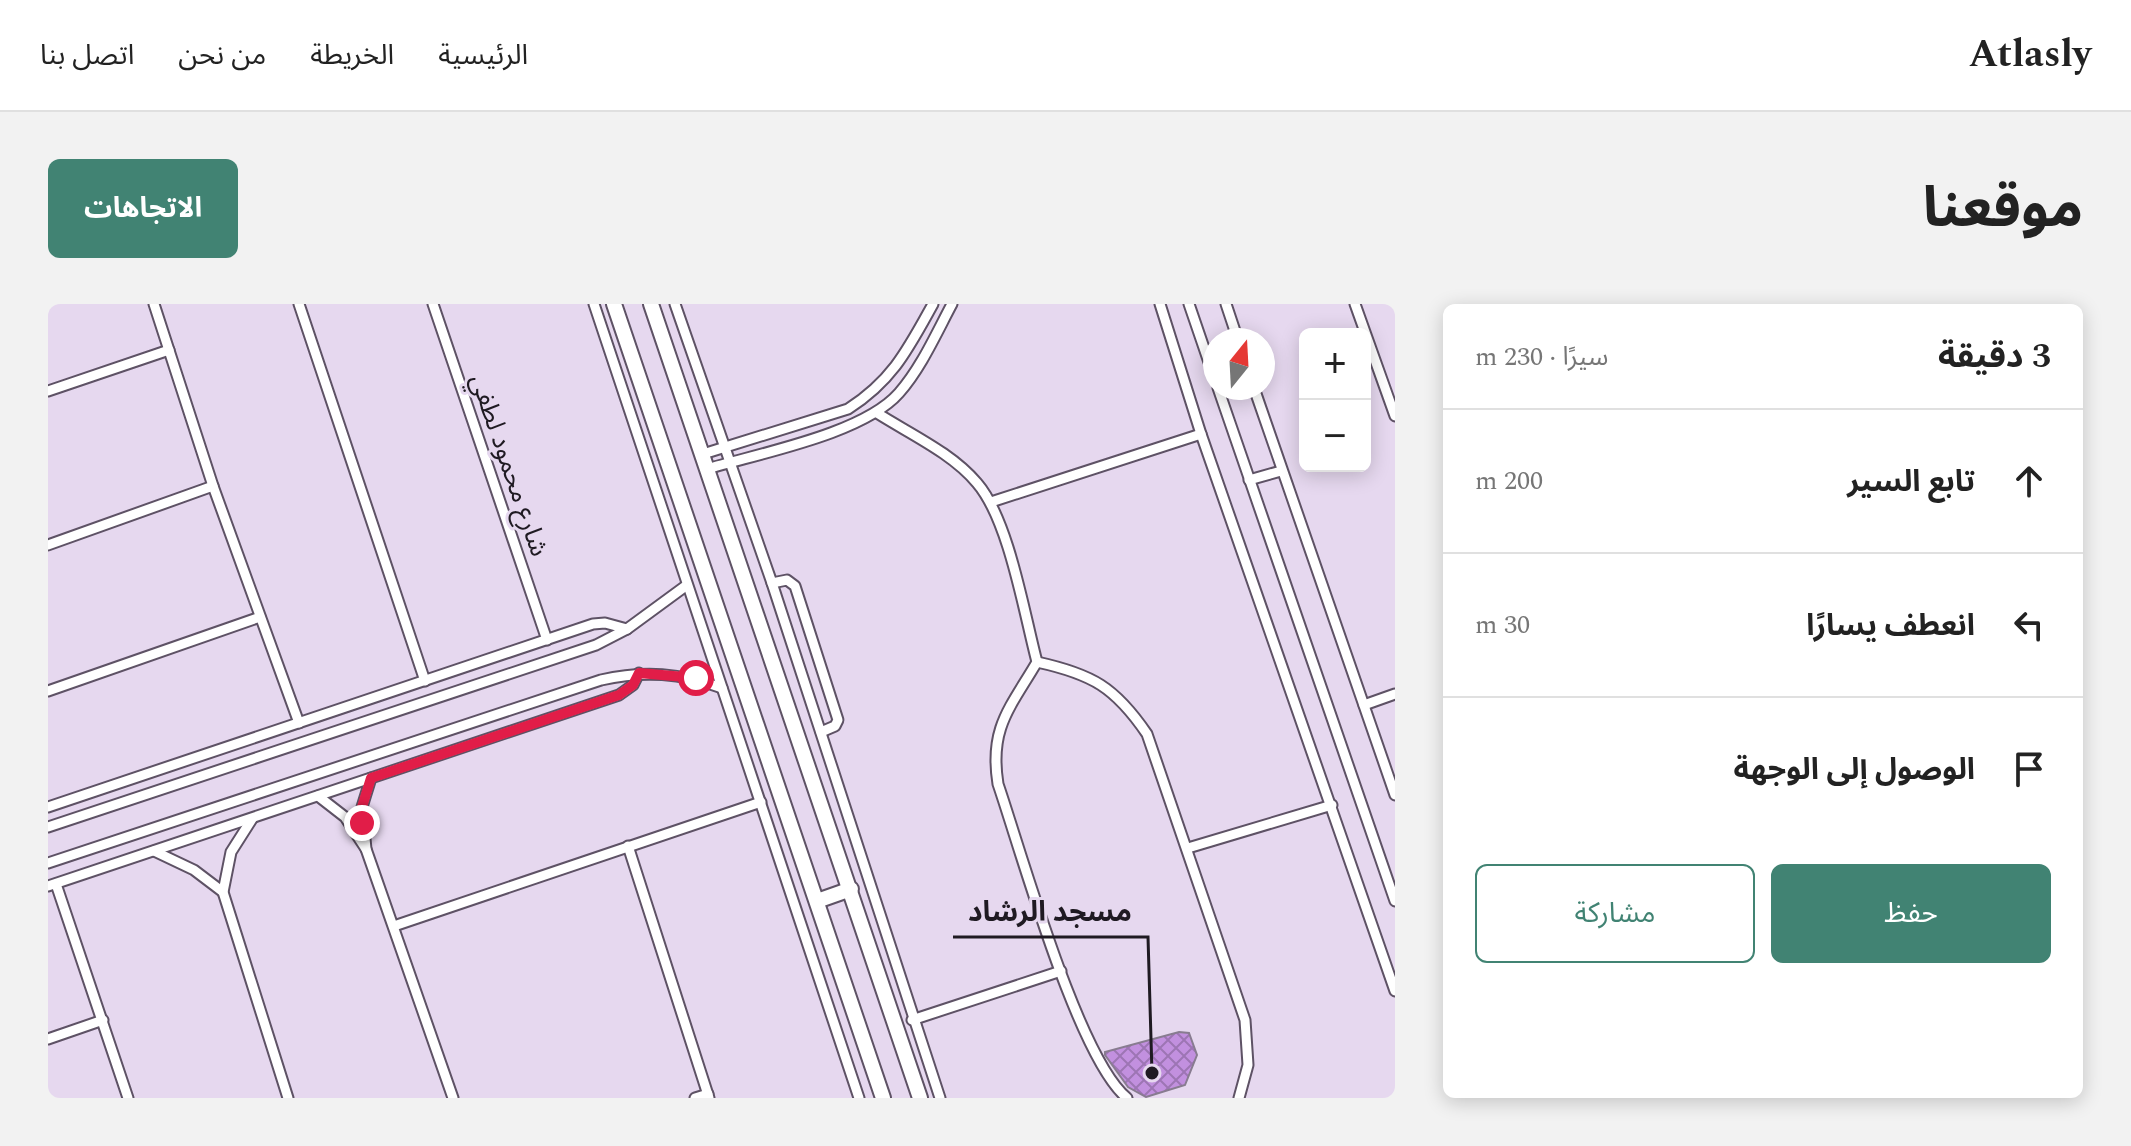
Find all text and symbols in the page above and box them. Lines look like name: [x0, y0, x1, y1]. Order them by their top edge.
text: Atlasly: [1969, 26, 2091, 84]
text: اتصل بنا: [40, 34, 134, 77]
text: من نحن: [178, 34, 266, 77]
text: الخريطة: [310, 34, 394, 77]
text: الرئيسية: [438, 34, 528, 77]
button: الاتجاهات: [48, 159, 238, 258]
text: موقعنا: [1923, 167, 2083, 252]
north arrow: [1203, 328, 1275, 400]
map controls: [1299, 328, 1371, 472]
button: +: [1299, 328, 1371, 400]
text: 3 دقيقة: [1938, 331, 2051, 383]
text: سيرًا · 230 m: [1475, 337, 1608, 377]
street label: شارع محمود لطفي: [459, 369, 559, 562]
button: −: [1299, 400, 1371, 472]
text: تابع السير: [1847, 459, 1975, 505]
icon: ahead: [2007, 459, 2051, 503]
text: 200 m: [1475, 461, 1543, 501]
text: انعطف يسارًا: [1806, 603, 1975, 649]
icon: left: [2007, 603, 2051, 647]
text: 30 m: [1475, 605, 1530, 645]
route start: [678, 660, 714, 696]
text: الوصول إلى الوجهة: [1733, 747, 1975, 793]
icon: arrive: [2007, 747, 2051, 791]
route end: [344, 805, 380, 841]
button: مشاركة: [1475, 864, 1755, 963]
button: حفظ: [1771, 864, 2051, 963]
callout: مسجد الرشاد: [953, 885, 1148, 937]
text: مسجد الرشاد: [968, 891, 1132, 934]

